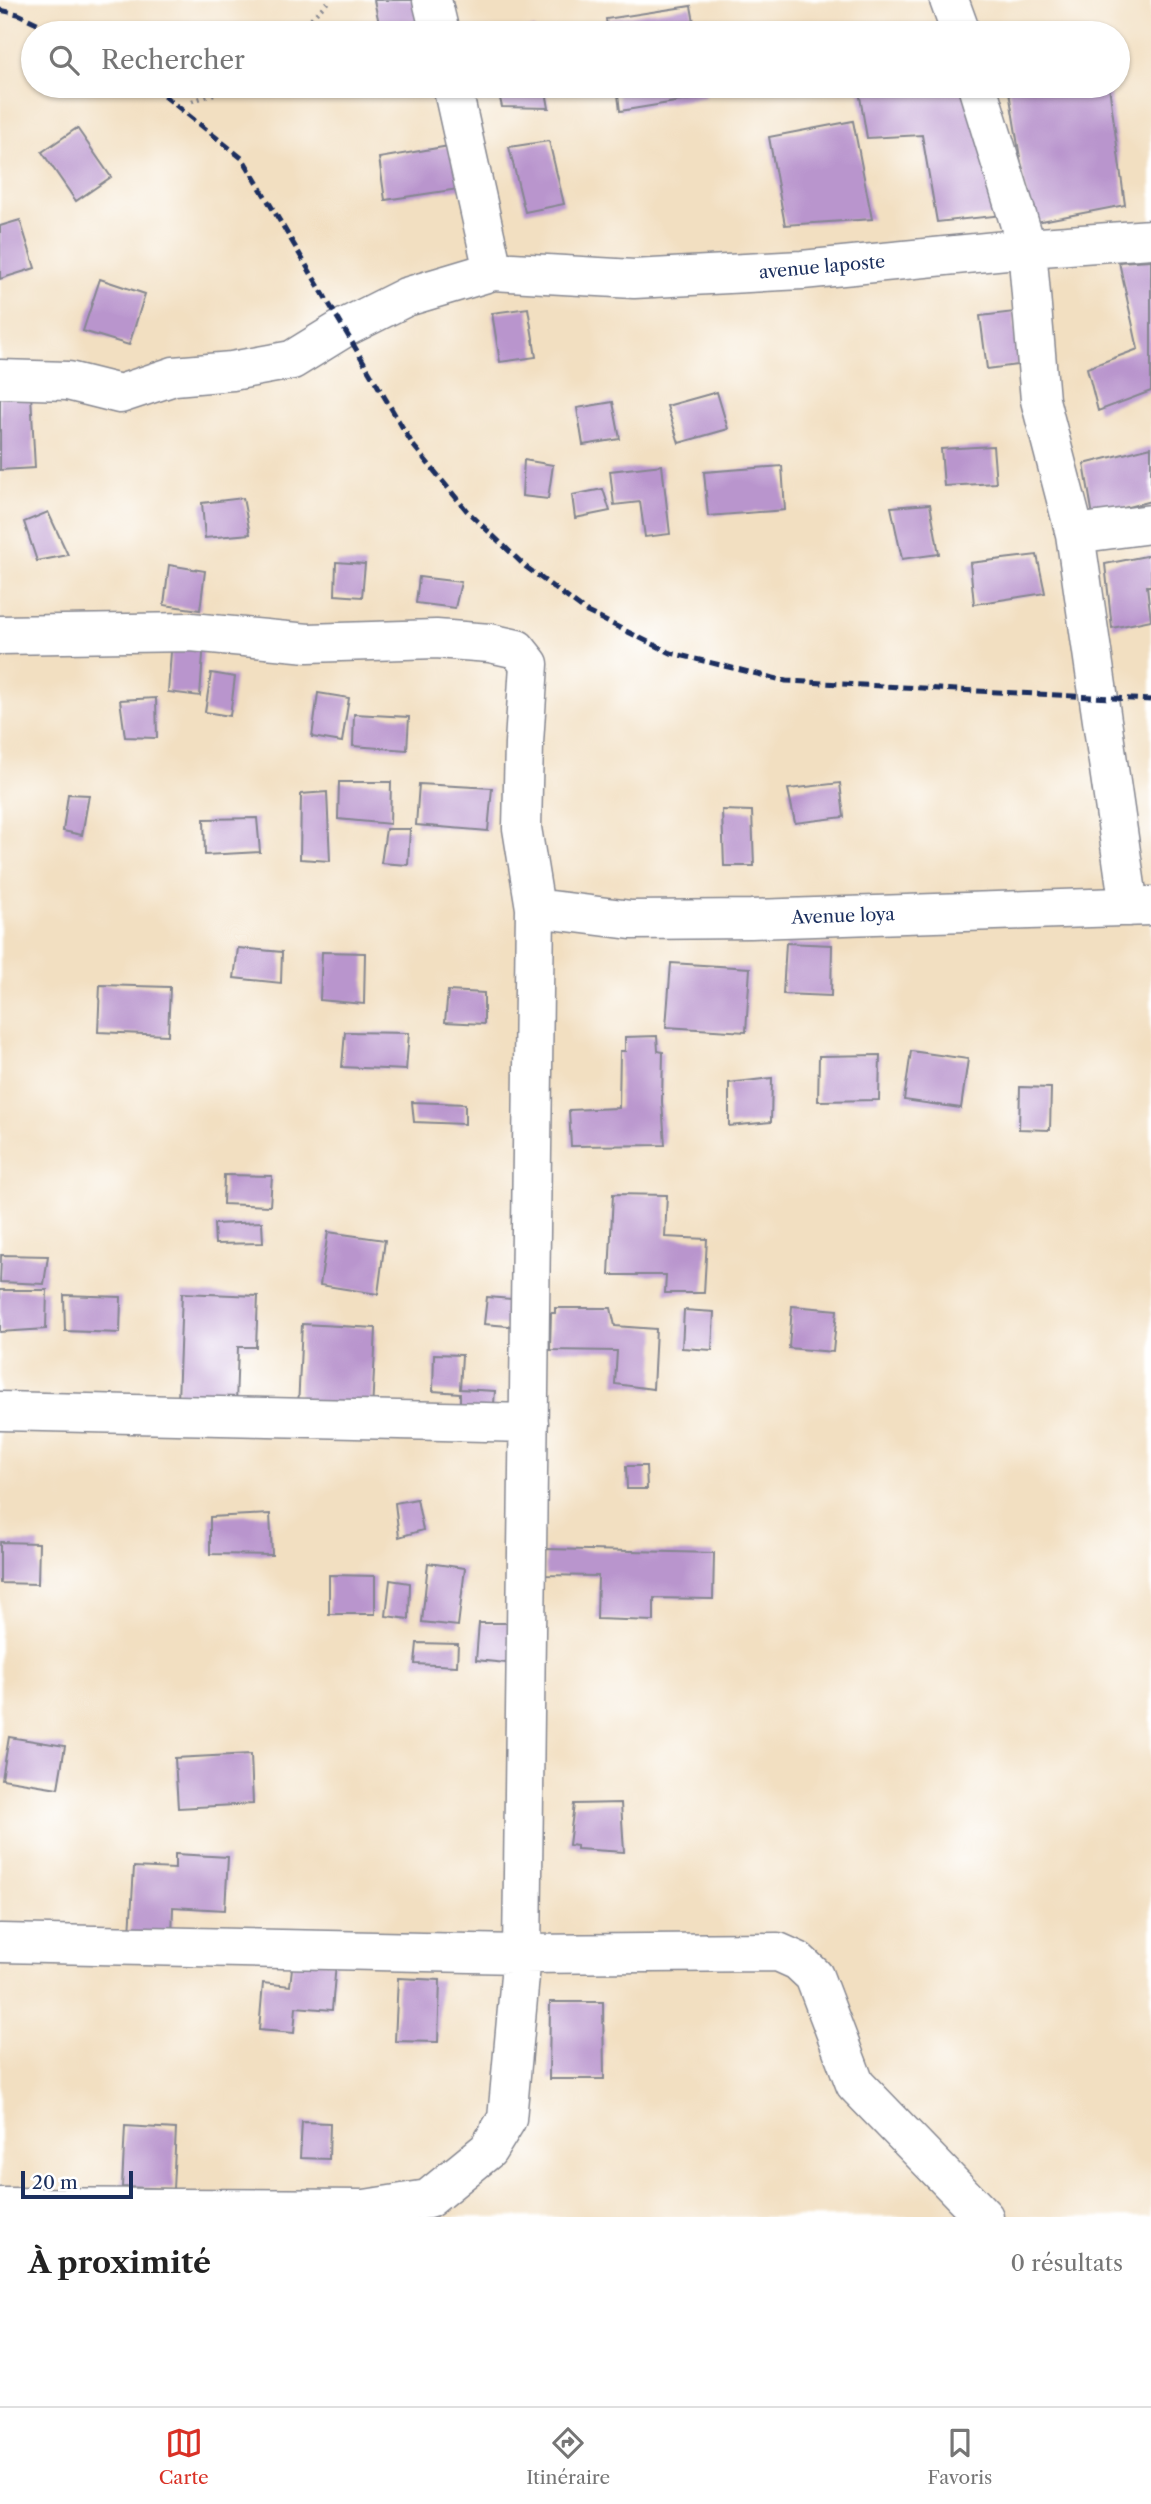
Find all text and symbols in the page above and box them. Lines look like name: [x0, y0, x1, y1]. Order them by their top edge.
search box: [21, 21, 1130, 98]
icon: search: [45, 41, 83, 79]
text: Rechercher: [101, 44, 245, 76]
street label: avenue laposte: [758, 251, 886, 283]
street label: Avenue loya: [790, 903, 896, 929]
scale bar: [21, 2168, 133, 2200]
text: 20 m: [32, 2171, 78, 2194]
text: À proximité: [28, 2244, 211, 2281]
text: 0 résultats: [1011, 2249, 1123, 2277]
tab: Carte: [159, 2424, 209, 2489]
tab: Itinéraire: [526, 2424, 610, 2489]
tab: Favoris: [928, 2424, 992, 2489]

